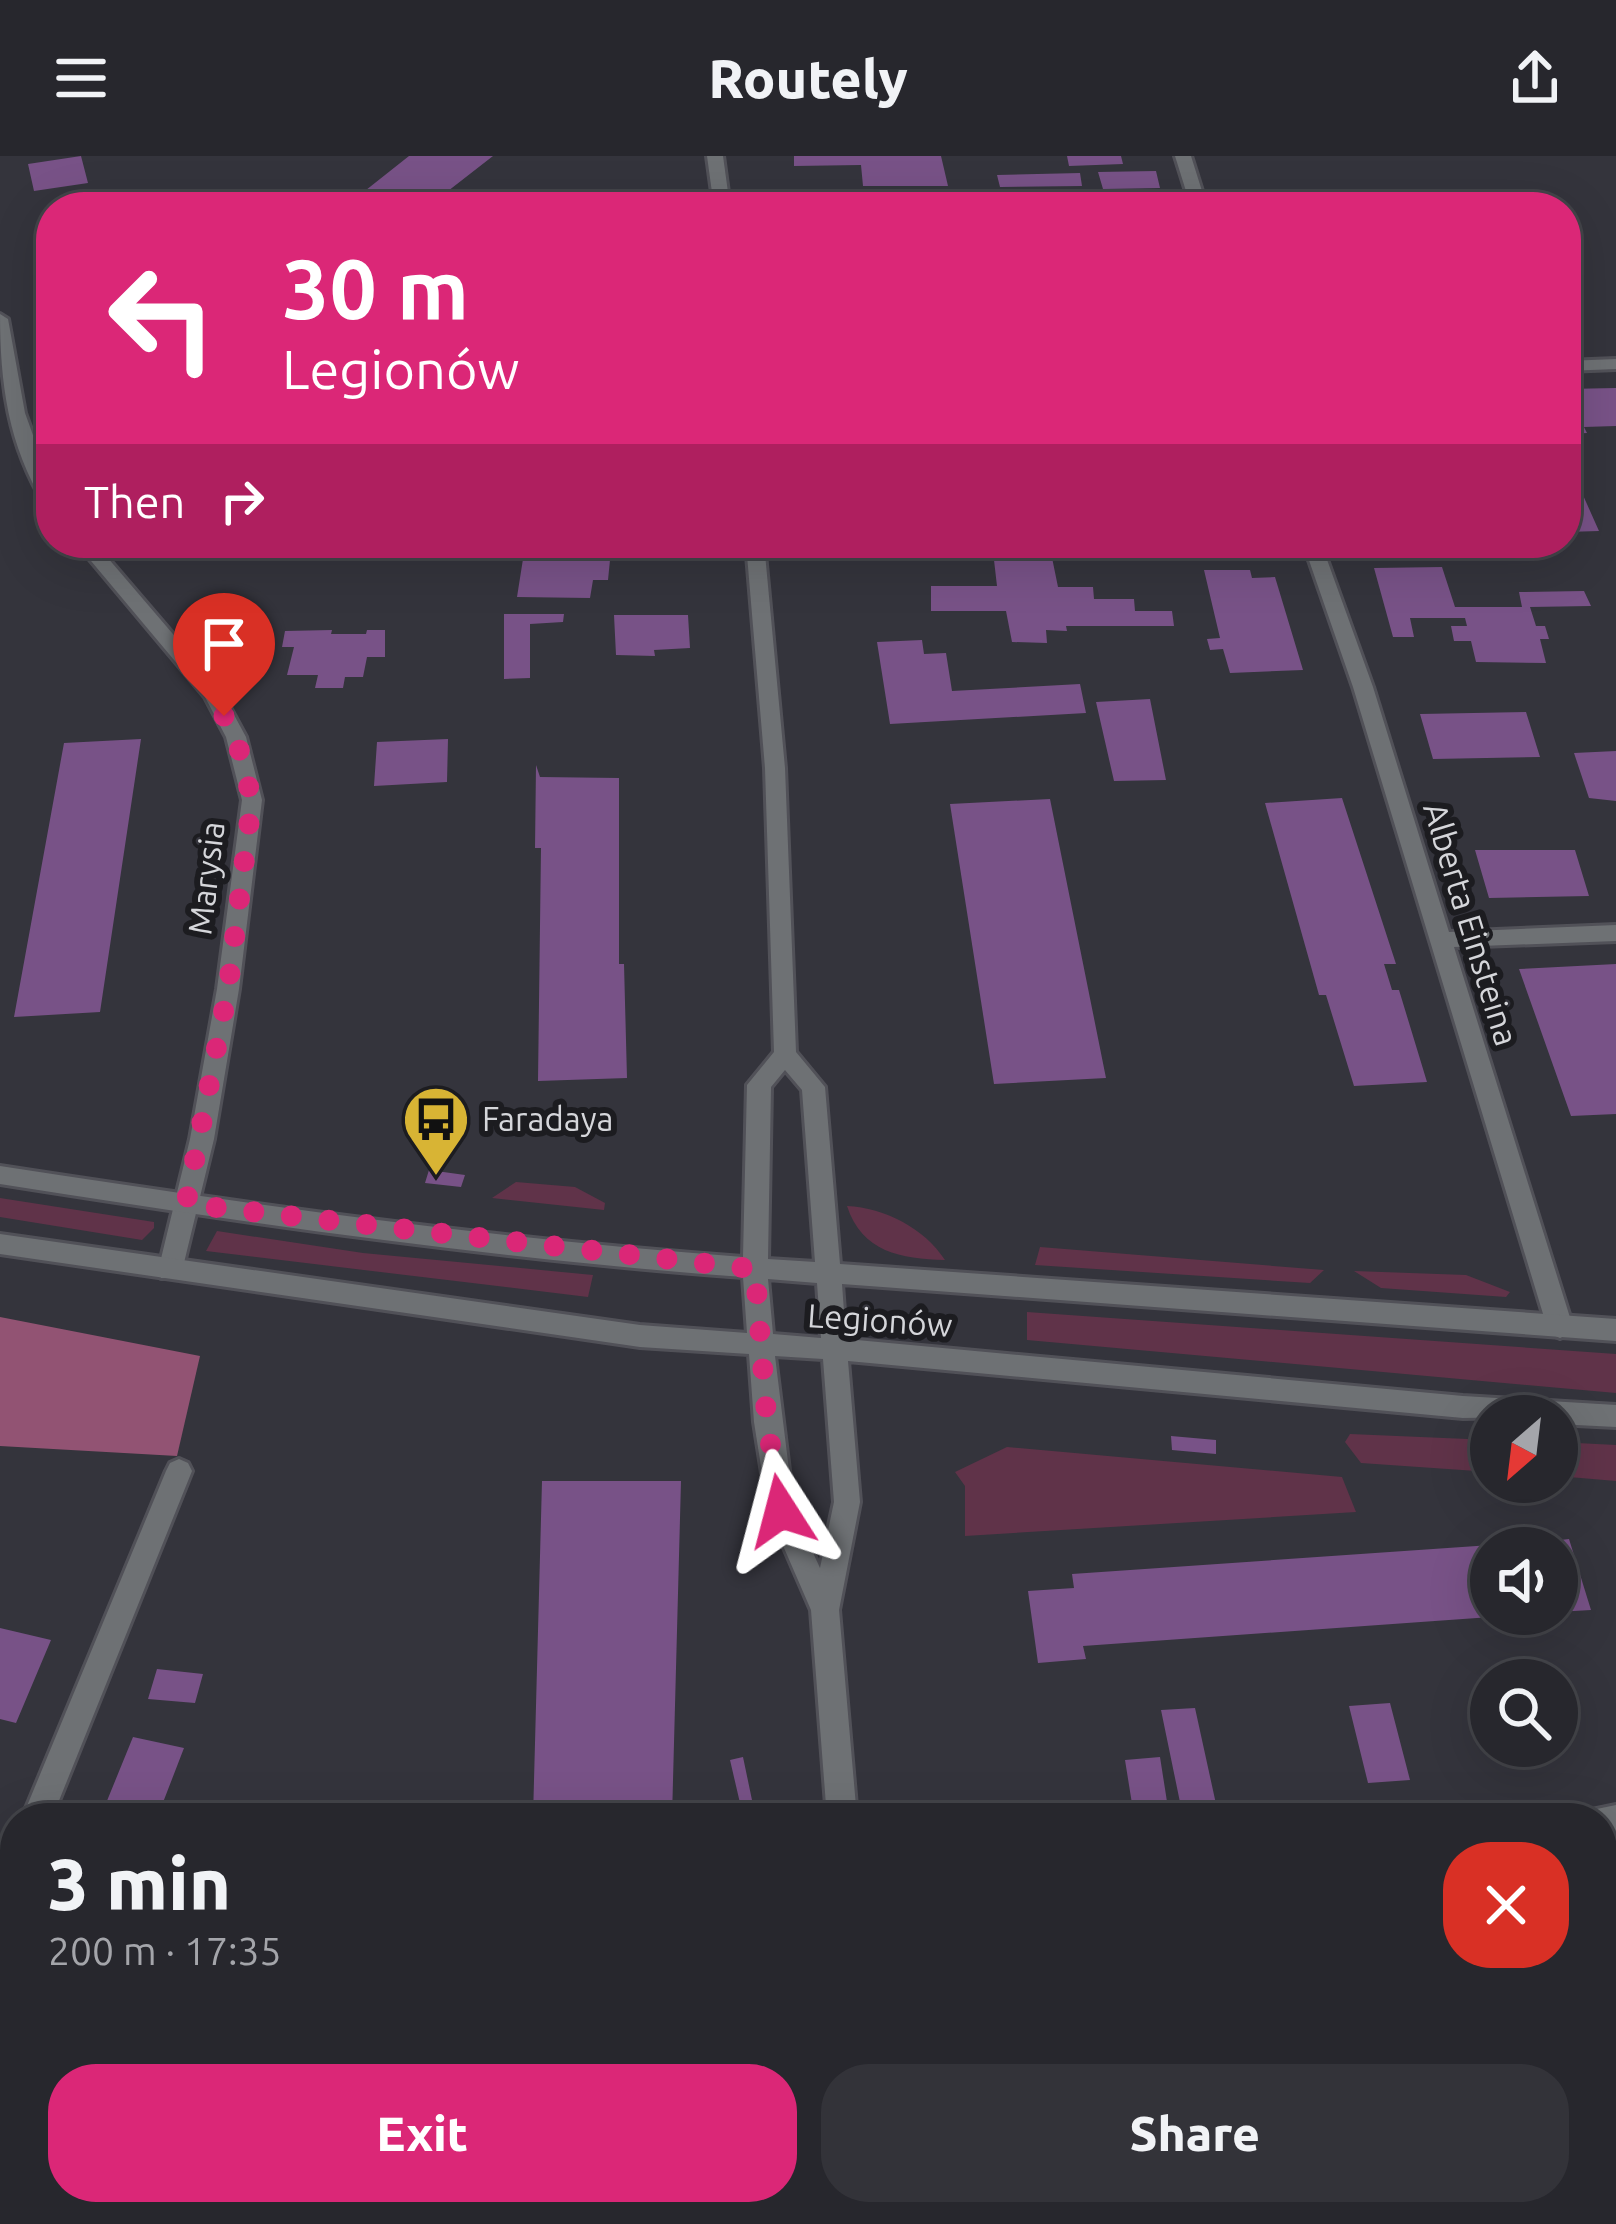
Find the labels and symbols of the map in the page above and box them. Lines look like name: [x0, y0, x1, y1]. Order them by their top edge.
pin: [173, 593, 275, 716]
street label: Alberta Einsteina: [1417, 798, 1526, 1050]
street label: Marysia: [180, 819, 231, 937]
bus stop icon: Faradaya: [401, 1084, 471, 1178]
place label: Faradaya: [482, 1100, 614, 1137]
street label: Legionów: [806, 1296, 954, 1343]
north arrow: [1470, 1395, 1578, 1503]
position arrow: [718, 1448, 844, 1574]

